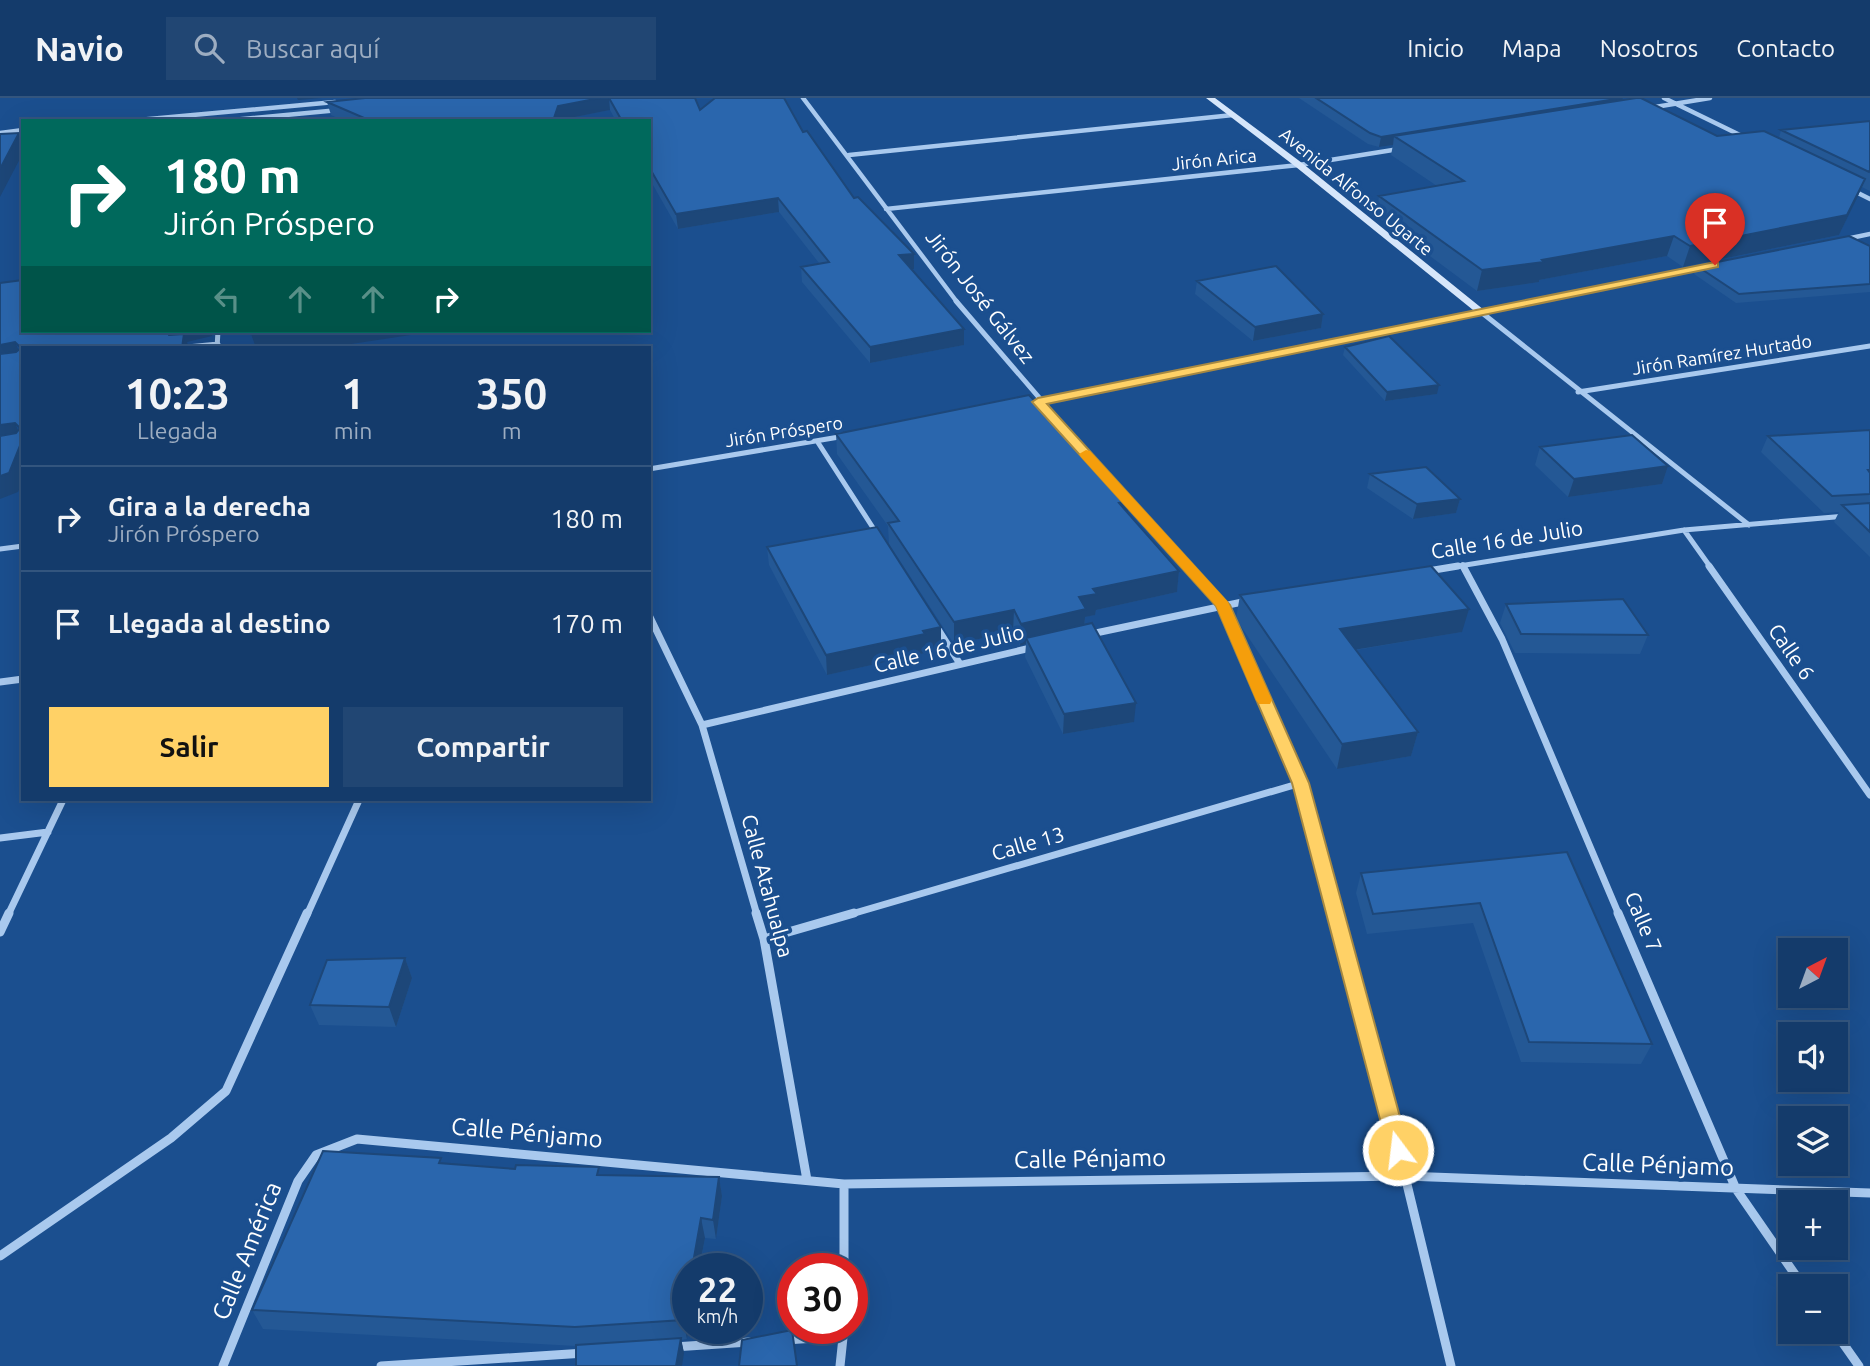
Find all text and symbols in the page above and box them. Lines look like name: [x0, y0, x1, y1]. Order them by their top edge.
search box: [166, 17, 656, 80]
icon: search: [190, 29, 228, 67]
text: Navio: [35, 30, 124, 67]
text: Buscar aquí: [246, 34, 379, 63]
text: Inicio: [1407, 35, 1464, 62]
text: Mapa: [1502, 35, 1562, 62]
text: Nosotros: [1600, 35, 1698, 62]
text: Contacto: [1736, 35, 1835, 62]
street label: Avenida Alfonso Ugarte: [1276, 123, 1437, 259]
street label: Jirón Arica: [1170, 145, 1257, 173]
icon: right: [49, 147, 140, 238]
text: 180 m: [164, 147, 301, 202]
pin: [1685, 193, 1745, 265]
icon: arrive: [1696, 204, 1734, 242]
text: Jirón Próspero: [164, 205, 375, 241]
street label: Jirón José Gálvez: [921, 225, 1040, 368]
icon: left: [208, 280, 246, 318]
icon: ahead: [281, 280, 319, 318]
icon: ahead: [354, 280, 392, 318]
icon: right: [427, 280, 465, 318]
street label: Jirón Ramírez Hurtado: [1631, 330, 1813, 378]
text: 10:23: [125, 370, 230, 417]
text: 1: [341, 370, 365, 417]
text: 350: [476, 370, 547, 417]
street label: Jirón Próspero: [724, 412, 844, 450]
text: Llegada: [137, 418, 218, 443]
text: min: [334, 418, 372, 443]
text: m: [502, 418, 522, 443]
text: Gira a la derecha: [108, 492, 311, 521]
icon: right: [49, 500, 87, 538]
text: 180 m: [551, 504, 623, 533]
street label: Calle 16 de Julio: [1429, 515, 1585, 563]
text: Jirón Próspero: [108, 521, 260, 546]
icon: arrive: [49, 605, 87, 643]
text: Llegada al destino: [108, 609, 331, 638]
text: 170 m: [551, 609, 623, 638]
street label: Calle 16 de Julio: [871, 619, 1026, 677]
street label: Calle 6: [1764, 619, 1820, 684]
button: Salir: [49, 707, 329, 787]
button: Compartir: [343, 707, 623, 787]
street label: Calle Atahualpa: [737, 812, 799, 960]
street label: Calle 13: [988, 821, 1067, 865]
street label: Calle 7: [1621, 888, 1667, 955]
north arrow: [1778, 938, 1848, 1008]
map controls: [1778, 938, 1848, 1344]
button: sound: [1778, 1022, 1848, 1092]
button: layers: [1778, 1106, 1848, 1176]
street label: Calle Pénjamo: [450, 1112, 604, 1153]
position arrow: [1361, 1113, 1435, 1187]
street label: Calle Pénjamo: [1014, 1144, 1166, 1173]
street label: Calle Pénjamo: [1582, 1148, 1735, 1181]
street label: Calle América: [207, 1178, 286, 1324]
button: +: [1778, 1190, 1848, 1260]
speed limit sign: 30: [777, 1253, 868, 1344]
text: 22: [698, 1269, 737, 1309]
button: −: [1778, 1274, 1848, 1344]
text: km/h: [697, 1306, 738, 1326]

